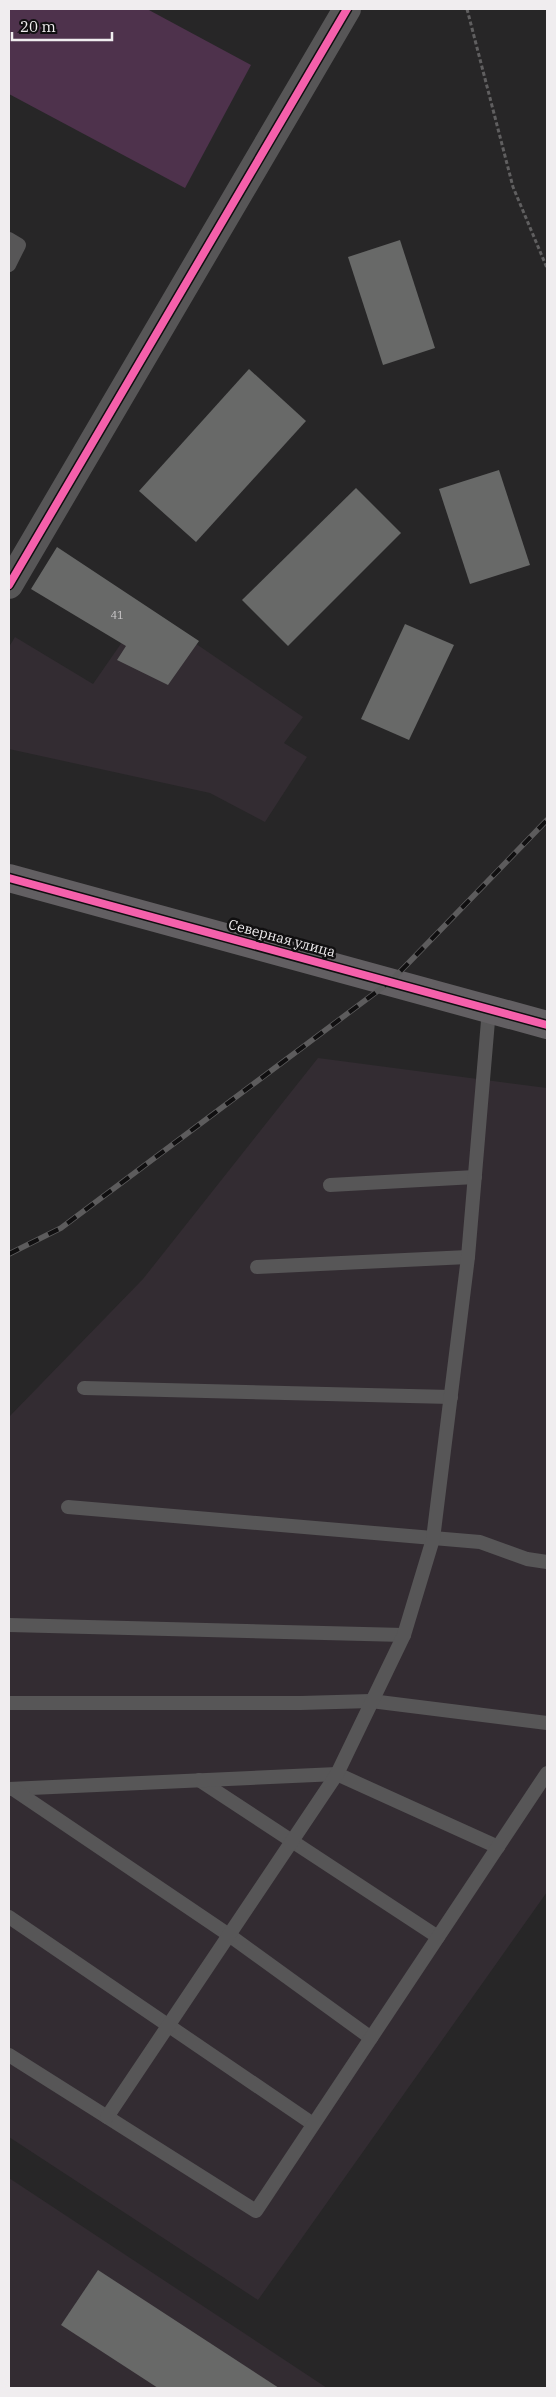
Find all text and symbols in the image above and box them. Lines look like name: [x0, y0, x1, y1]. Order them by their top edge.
scale bar: [12, 10, 112, 42]
text: 20 m: [20, 17, 56, 36]
house number: 41: [110, 608, 124, 622]
street label: Северная улица: [226, 915, 338, 961]

